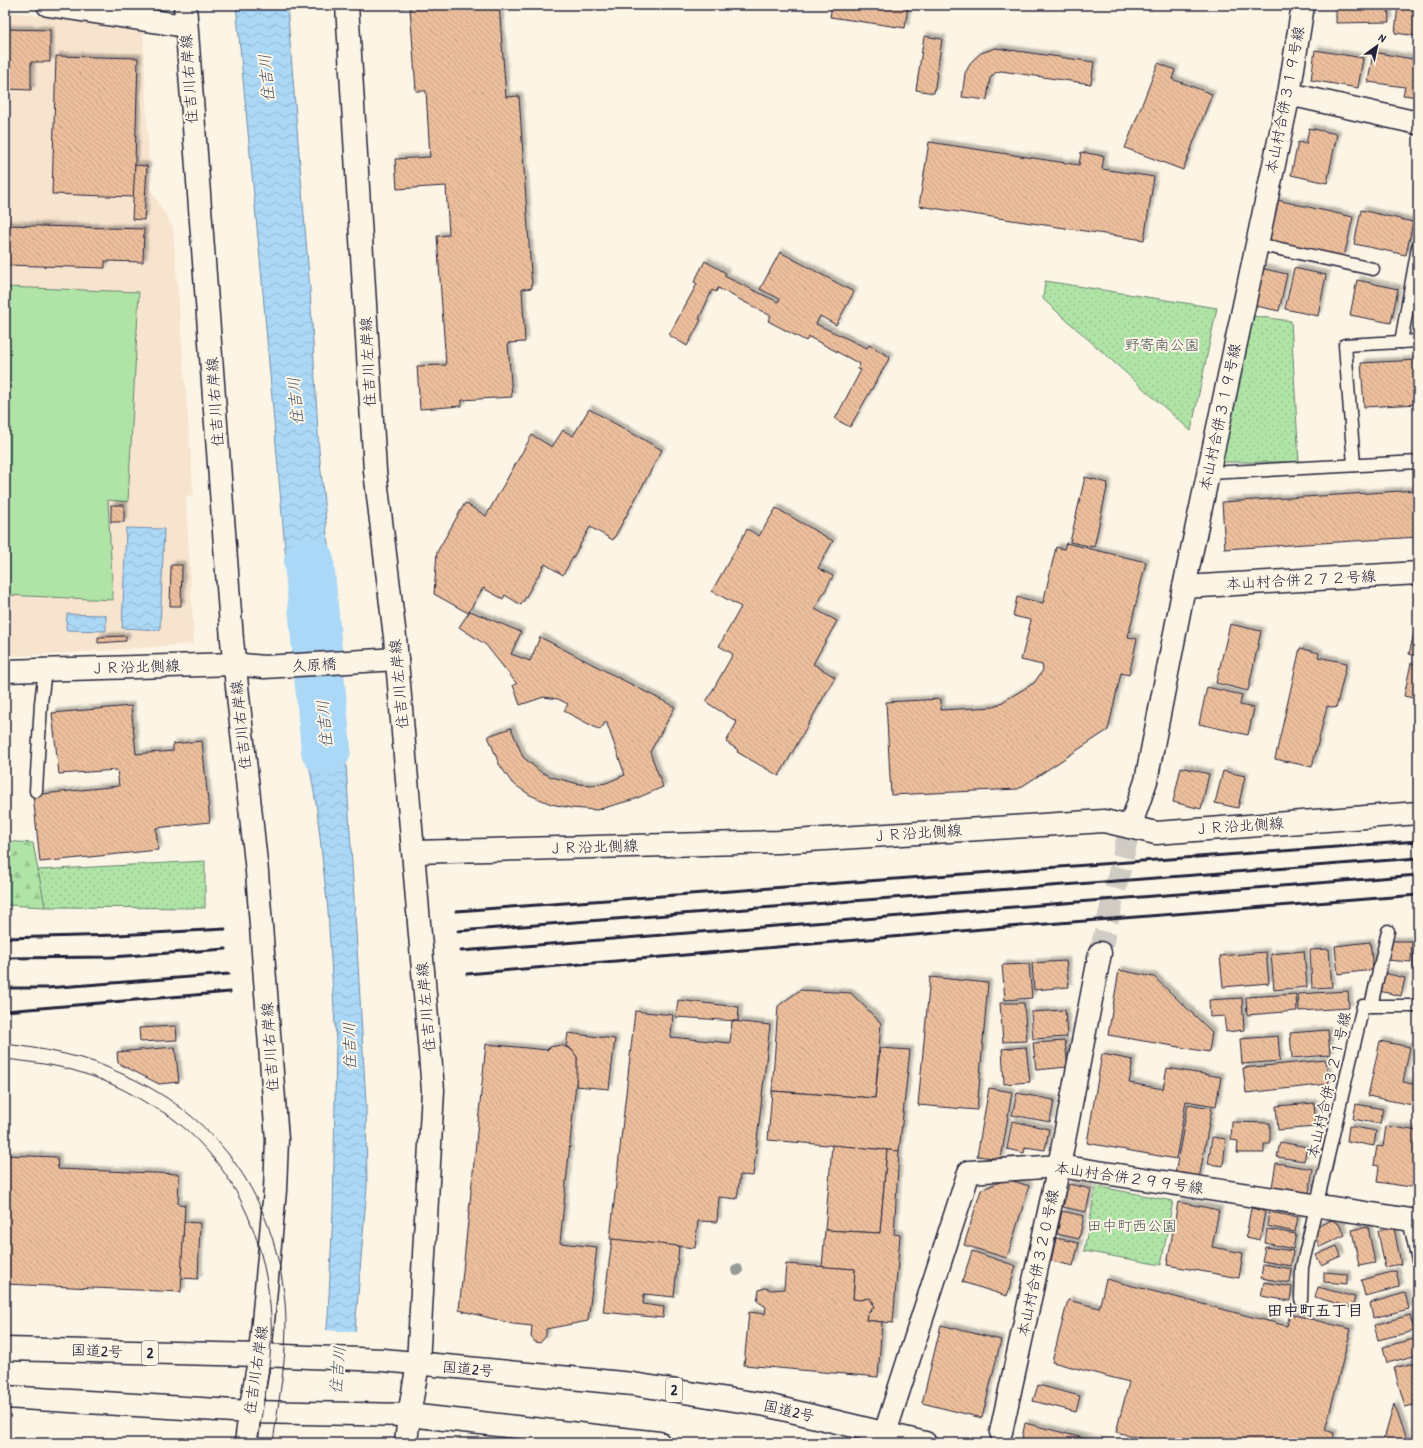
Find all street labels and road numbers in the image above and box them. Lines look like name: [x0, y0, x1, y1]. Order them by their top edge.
street label: 本山村合併３１９号線: [1260, 24, 1309, 176]
street label: 住吉川右岸線: [175, 33, 202, 125]
street label: 住吉川左岸線: [355, 317, 380, 408]
street label: 本山村合併３１９号線: [1194, 341, 1245, 492]
street label: 住吉川右岸線: [201, 356, 228, 448]
street label: 本山村合併２７２号線: [1226, 565, 1376, 594]
street label: 住吉川左岸線: [384, 638, 413, 730]
street label: 久原橋: [291, 653, 337, 676]
street label: ＪＲ沿北側線: [90, 654, 180, 679]
street label: 住吉川右岸線: [225, 679, 256, 771]
street label: ＪＲ沿北側線: [1193, 812, 1285, 839]
street label: ＪＲ沿北側線: [871, 819, 963, 846]
street label: ＪＲ沿北側線: [548, 834, 638, 859]
street label: 住吉川左岸線: [411, 961, 440, 1053]
street label: 住吉川右岸線: [256, 1001, 283, 1093]
street label: 本山村合併３２１号線: [1301, 1009, 1356, 1160]
street label: 本山村合併２９９号線: [1053, 1157, 1205, 1198]
street label: 本山村合併３２０号線: [1012, 1187, 1063, 1338]
street label: 住吉川右岸線: [239, 1324, 272, 1416]
street label: 国道2号: [71, 1339, 123, 1362]
road number: 2: [142, 1341, 158, 1365]
street label: 国道2号: [441, 1356, 495, 1381]
road number: 2: [666, 1378, 682, 1402]
street label: 国道2号: [761, 1394, 817, 1427]

